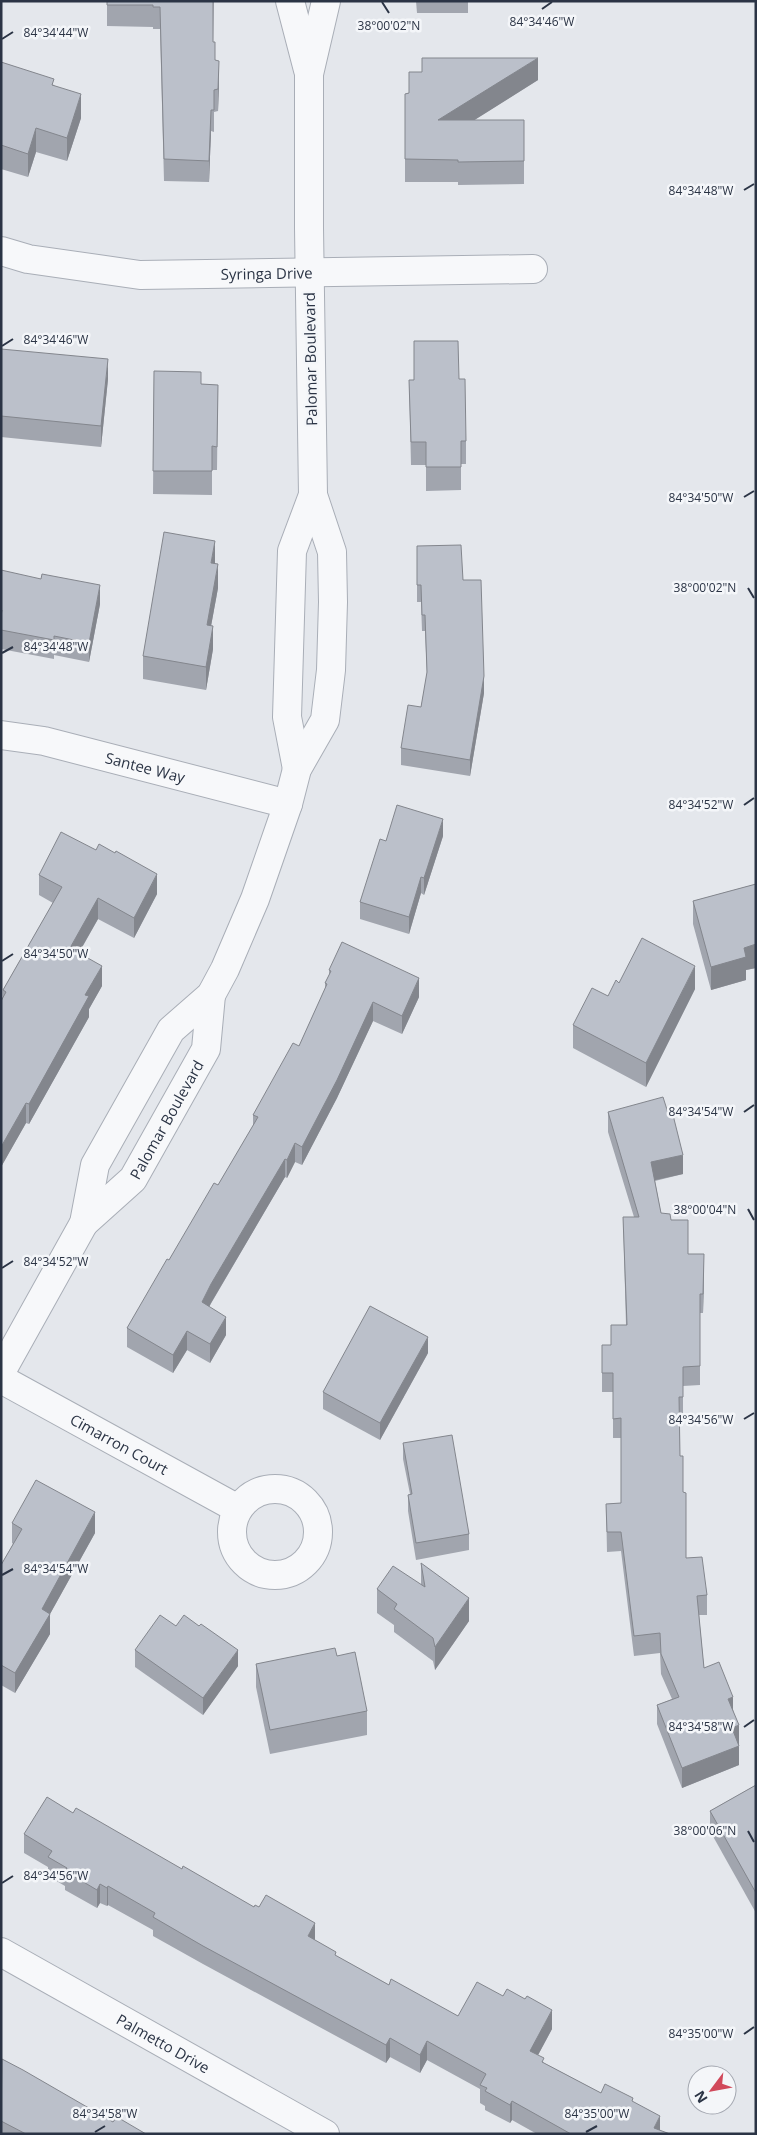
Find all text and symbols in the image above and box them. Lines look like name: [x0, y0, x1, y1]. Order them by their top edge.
text: 84°34'46"W: [510, 13, 574, 30]
text: 38°00'02"N: [358, 17, 420, 34]
text: 84°34'44"W: [24, 24, 88, 41]
text: 84°34'48"W: [669, 182, 733, 199]
street label: Syringa Drive: [221, 262, 313, 284]
street label: Palomar Boulevard: [299, 292, 321, 426]
text: 84°34'46"W: [24, 331, 88, 348]
text: 84°34'50"W: [669, 489, 733, 506]
text: 38°00'02"N: [674, 579, 736, 596]
text: 84°34'48"W: [24, 638, 88, 655]
street label: Santee Way: [103, 747, 188, 787]
text: 84°34'52"W: [669, 796, 733, 813]
text: 84°34'50"W: [24, 945, 88, 962]
street label: Palomar Boulevard: [125, 1056, 208, 1183]
text: 84°34'54"W: [669, 1103, 733, 1120]
text: 38°00'04"N: [674, 1201, 736, 1218]
text: 84°34'52"W: [24, 1253, 88, 1270]
street label: Cimarron Court: [67, 1409, 172, 1479]
text: 84°34'56"W: [669, 1411, 733, 1428]
text: 84°34'54"W: [24, 1560, 88, 1577]
text: 84°34'58"W: [669, 1718, 733, 1735]
text: 38°00'06"N: [674, 1822, 736, 1839]
text: 84°34'56"W: [24, 1867, 88, 1884]
street label: Palmetto Drive: [113, 2009, 213, 2077]
text: 84°35'00"W: [669, 2025, 733, 2042]
north arrow: [687, 2065, 737, 2115]
text: N: [689, 2087, 712, 2107]
text: 84°34'58"W: [73, 2105, 137, 2122]
text: 84°35'00"W: [565, 2105, 629, 2122]

